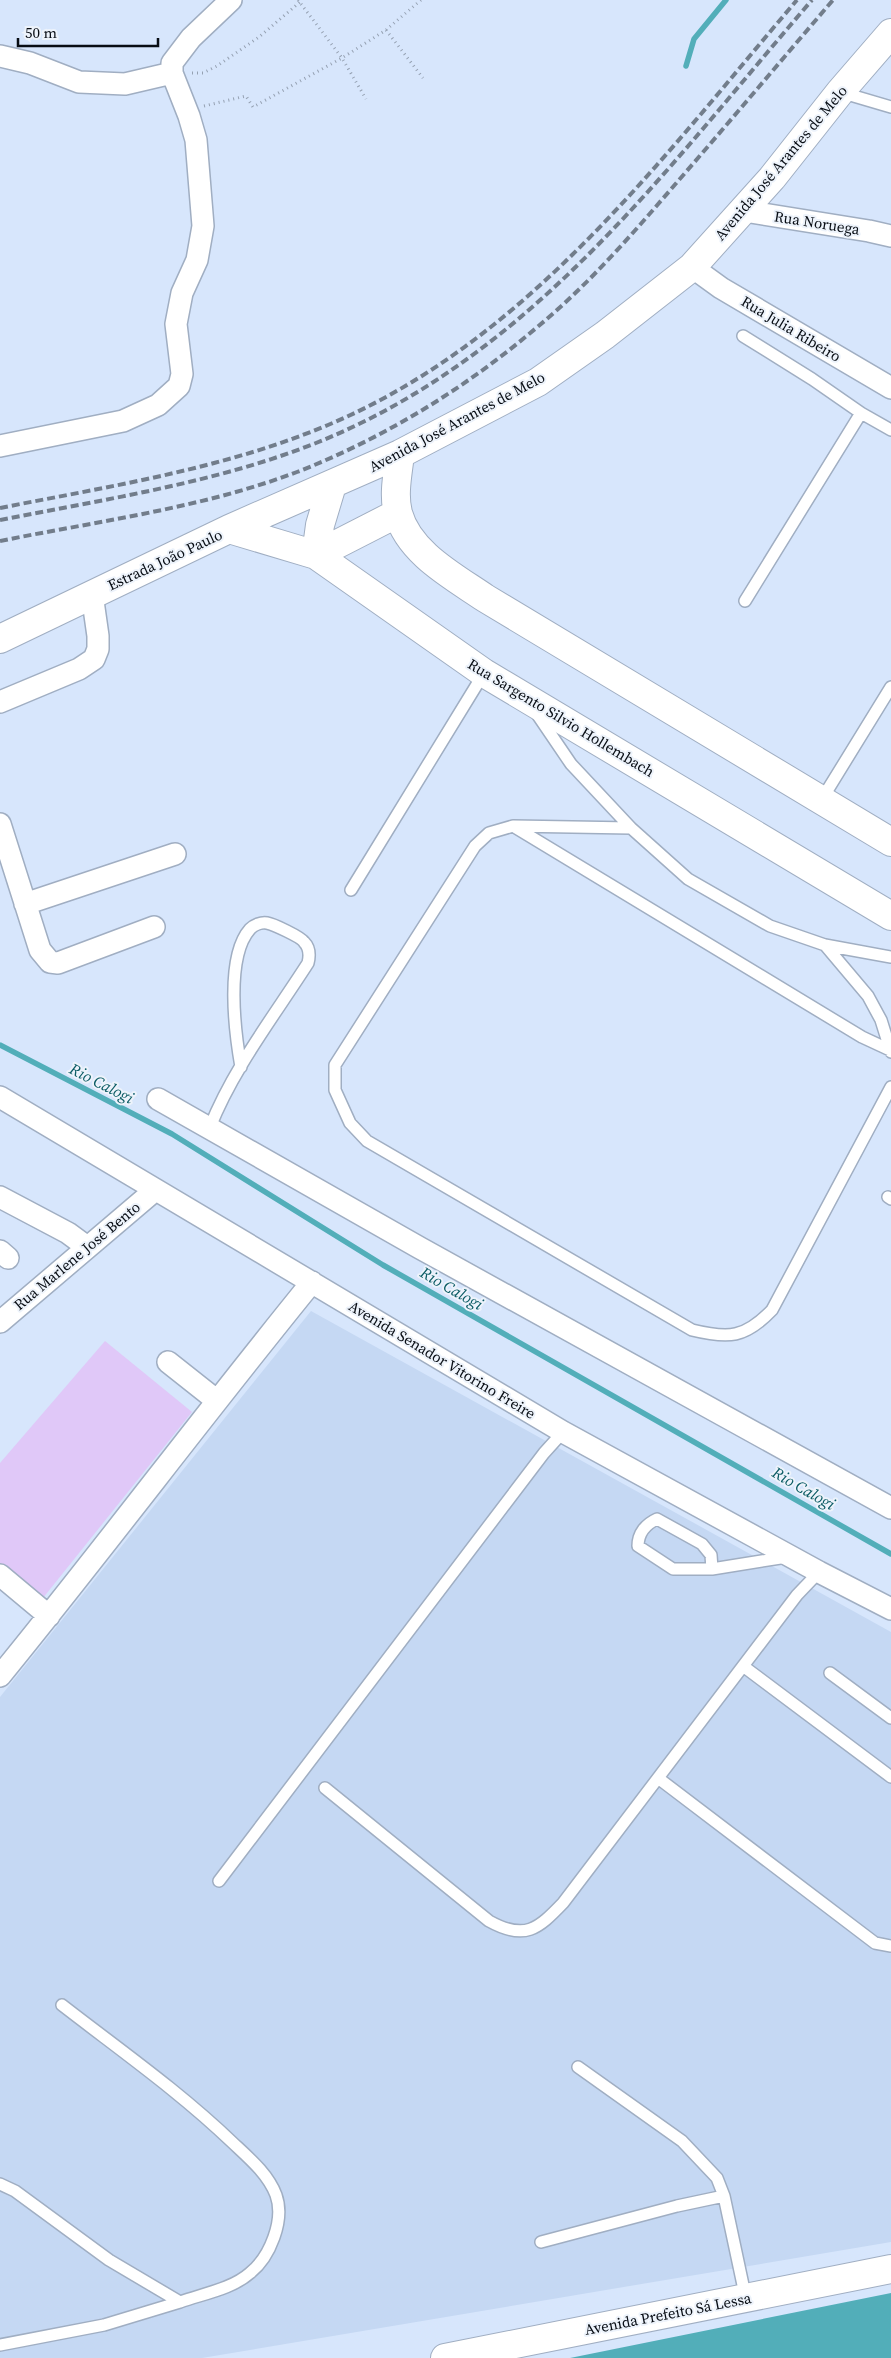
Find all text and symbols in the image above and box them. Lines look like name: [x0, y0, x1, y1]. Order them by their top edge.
scale bar: [18, 15, 158, 47]
text: 50 m: [25, 22, 57, 43]
street label: Avenida José Arantes de Melo: [709, 81, 852, 245]
street label: Rua Noruega: [773, 205, 862, 240]
street label: Rua Julia Ribeiro: [737, 290, 845, 367]
street label: Avenida José Arantes de Melo: [365, 366, 548, 477]
street label: Estrada João Paulo: [104, 524, 226, 595]
street label: Rua Sargento Silvio Hollembach: [464, 653, 658, 782]
water label: Rio Calogi: [65, 1057, 138, 1109]
street label: Rua Marlene José Bento: [9, 1196, 144, 1315]
water label: Rio Calogi: [416, 1261, 488, 1315]
street label: Avenida Senador Vitorino Freire: [345, 1295, 540, 1424]
water label: Rio Calogi: [768, 1461, 840, 1515]
street label: Avenida Prefeito Sá Lessa: [583, 2287, 753, 2340]

